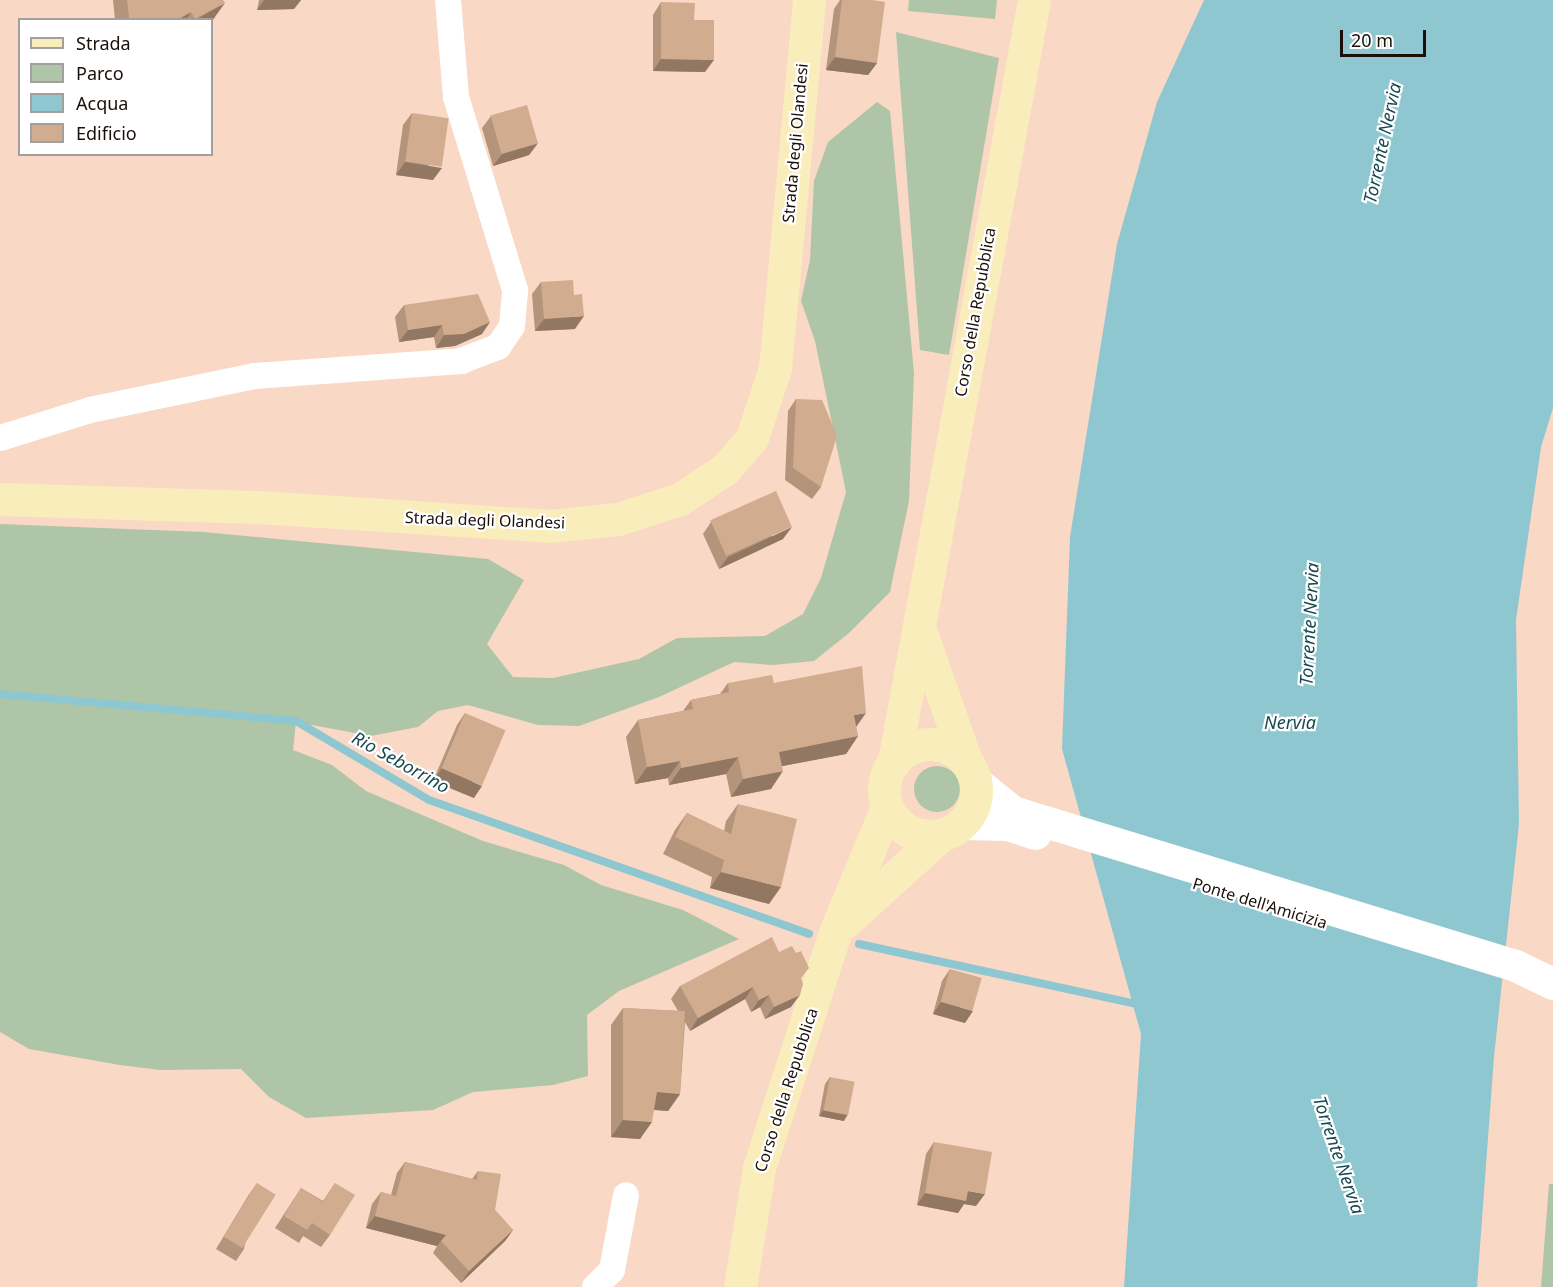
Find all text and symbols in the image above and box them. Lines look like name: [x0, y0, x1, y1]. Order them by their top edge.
legend: [18, 18, 213, 156]
scale bar: [1343, 18, 1428, 56]
text: 20 m: [1351, 28, 1393, 52]
text: Strada: [76, 31, 131, 55]
text: Parco: [76, 61, 124, 85]
street label: Strada degli Olandesi: [778, 62, 812, 224]
water label: Torrente Nervia: [1359, 81, 1405, 205]
text: Acqua: [76, 91, 128, 115]
text: Edificio: [76, 121, 137, 145]
street label: Corso della Repubblica: [951, 226, 999, 398]
street label: Strada degli Olandesi: [405, 508, 565, 532]
water label: Torrente Nervia: [1295, 562, 1323, 686]
water label: Nervia: [1264, 711, 1316, 733]
water label: Rio Seborrino: [349, 726, 453, 798]
street label: Ponte dell'Amicizia: [1190, 873, 1330, 933]
street label: Corso della Repubblica: [750, 1006, 822, 1174]
water label: Torrente Nervia: [1309, 1093, 1369, 1217]

